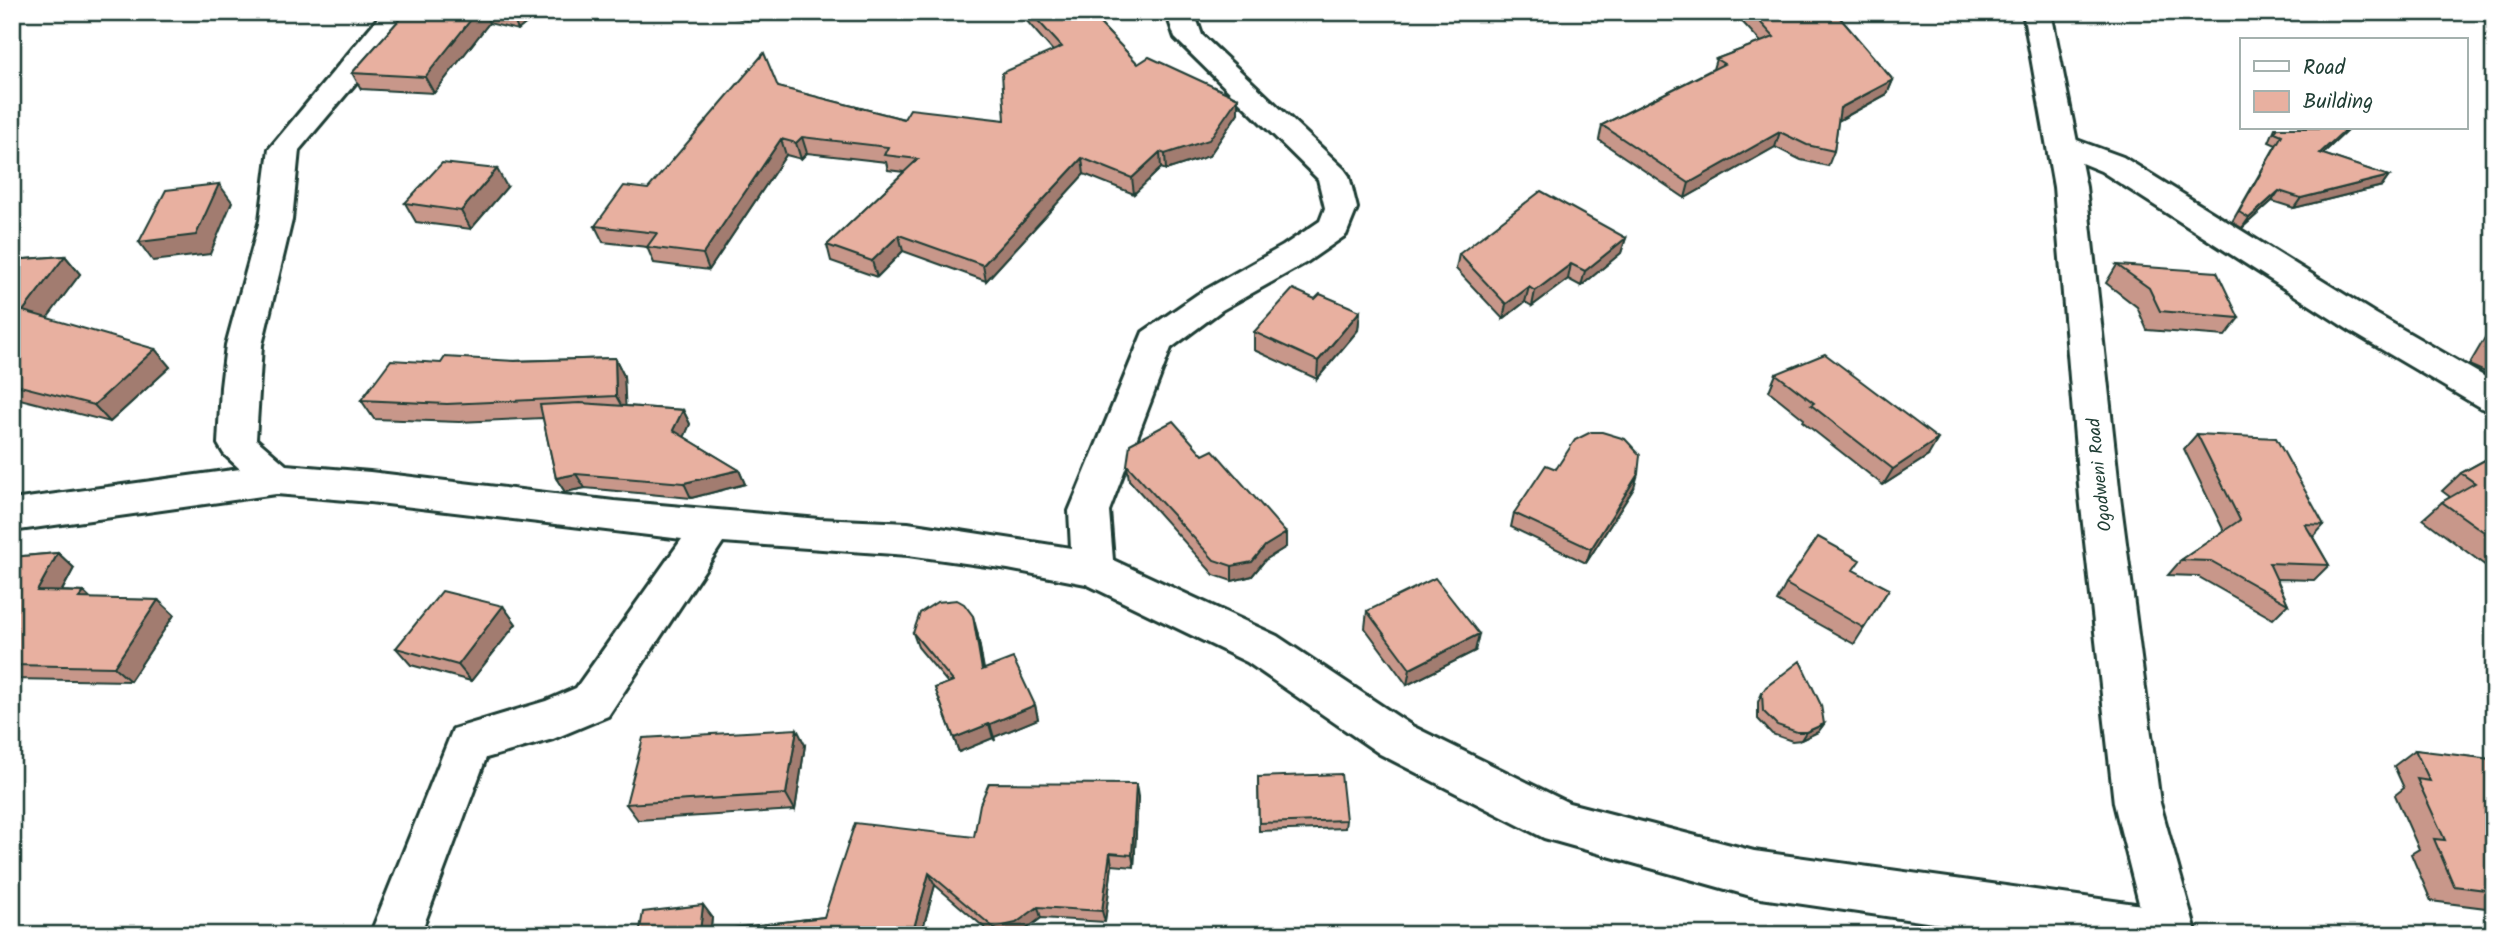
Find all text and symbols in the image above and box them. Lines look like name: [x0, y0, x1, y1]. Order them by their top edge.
legend: [2240, 38, 2468, 130]
text: Road: [2303, 52, 2346, 85]
text: Building: [2303, 86, 2373, 119]
street label: Ogodweni Road: [2080, 416, 2121, 533]

